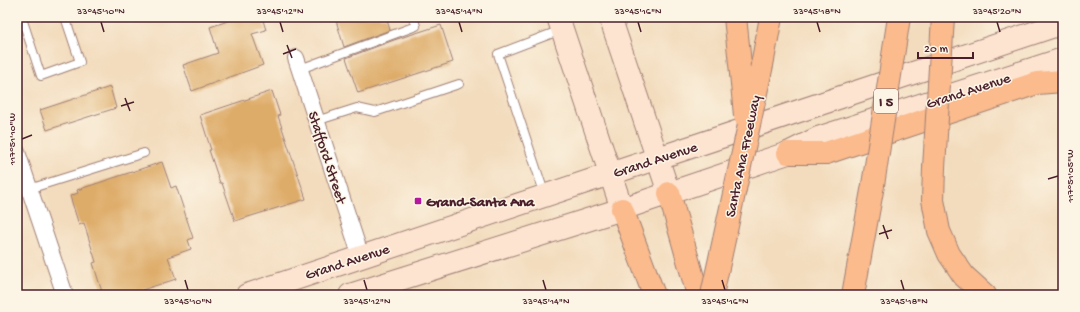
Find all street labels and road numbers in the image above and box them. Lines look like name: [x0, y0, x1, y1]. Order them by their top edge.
street label: Grand Avenue: [924, 70, 1013, 114]
road number: I 5: [874, 89, 898, 113]
street label: Santa Ana Freeway: [722, 93, 766, 219]
street label: Stafford Street: [303, 109, 350, 208]
street label: Grand Avenue: [611, 139, 700, 183]
street label: Grand Avenue: [303, 241, 392, 285]

